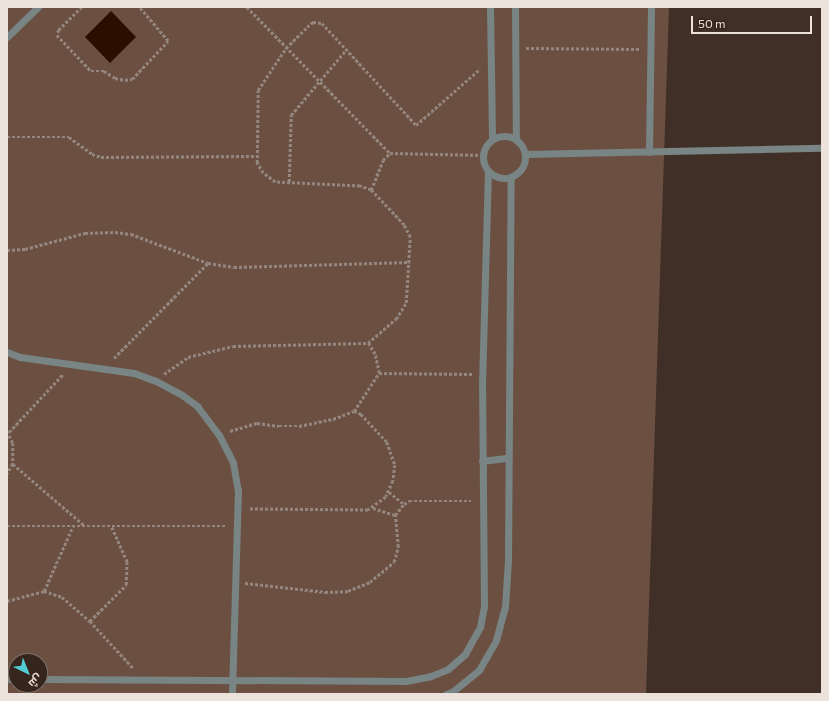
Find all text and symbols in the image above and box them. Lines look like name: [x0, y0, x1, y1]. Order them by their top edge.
scale bar: [693, 8, 814, 34]
text: 50 m: [698, 16, 726, 30]
north arrow: [8, 653, 48, 693]
text: ش: [26, 672, 45, 691]

